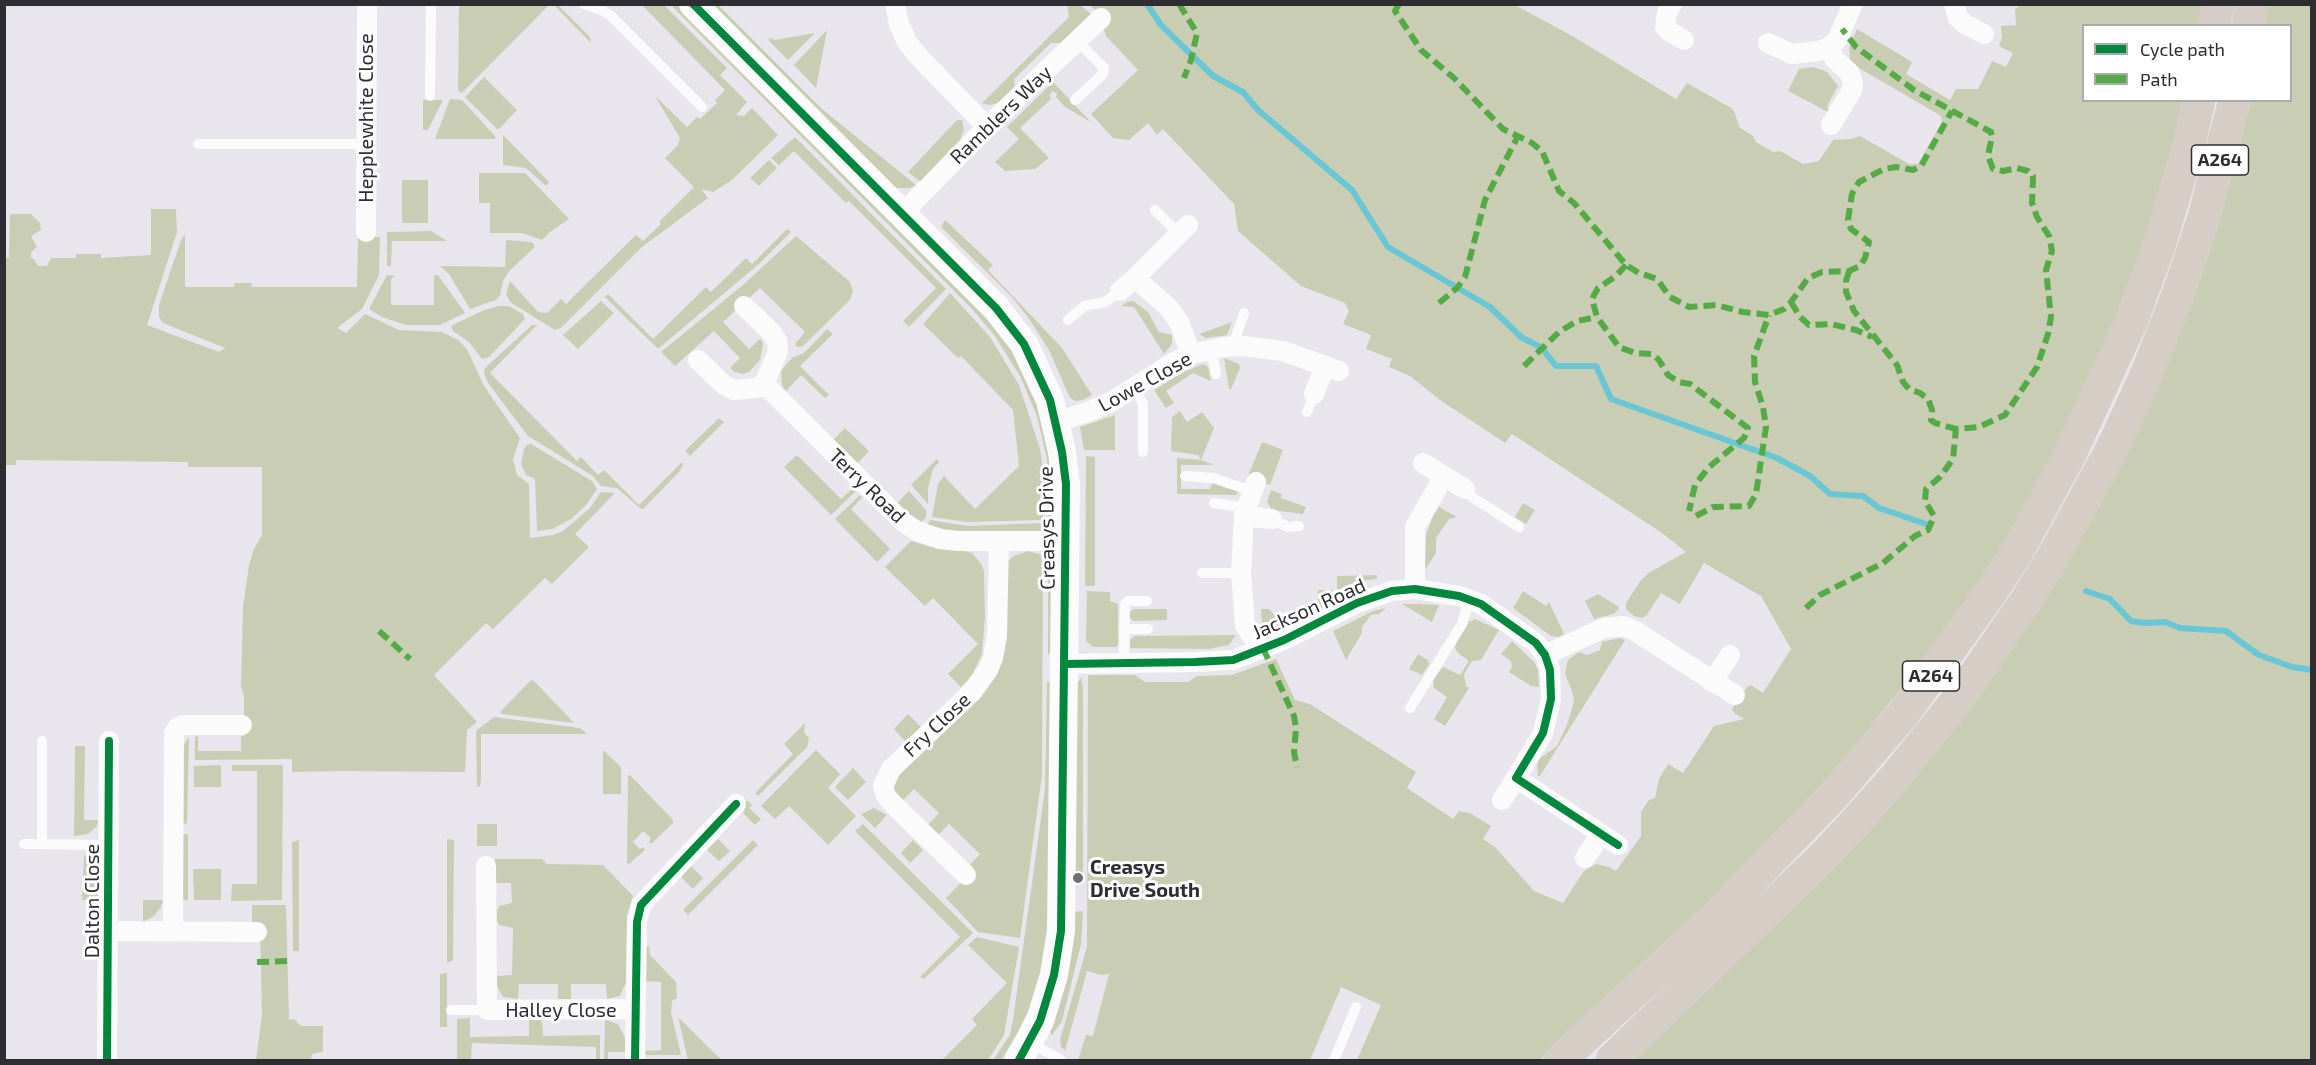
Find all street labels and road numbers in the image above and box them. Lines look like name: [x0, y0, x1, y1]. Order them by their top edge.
street label: Hepplewhite Close: [354, 33, 378, 203]
street label: Ramblers Way: [945, 61, 1057, 169]
road number: A264: [2192, 145, 2248, 175]
street label: Lowe Close: [1094, 347, 1196, 417]
street label: Terry Road: [824, 444, 910, 528]
street label: Creasys Drive: [1034, 466, 1060, 590]
street label: Jackson Road: [1249, 573, 1369, 645]
road number: A264: [1902, 661, 1960, 691]
street label: Fry Close: [898, 688, 976, 762]
street label: Dalton Close: [80, 844, 104, 958]
street label: Halley Close: [505, 998, 617, 1022]

